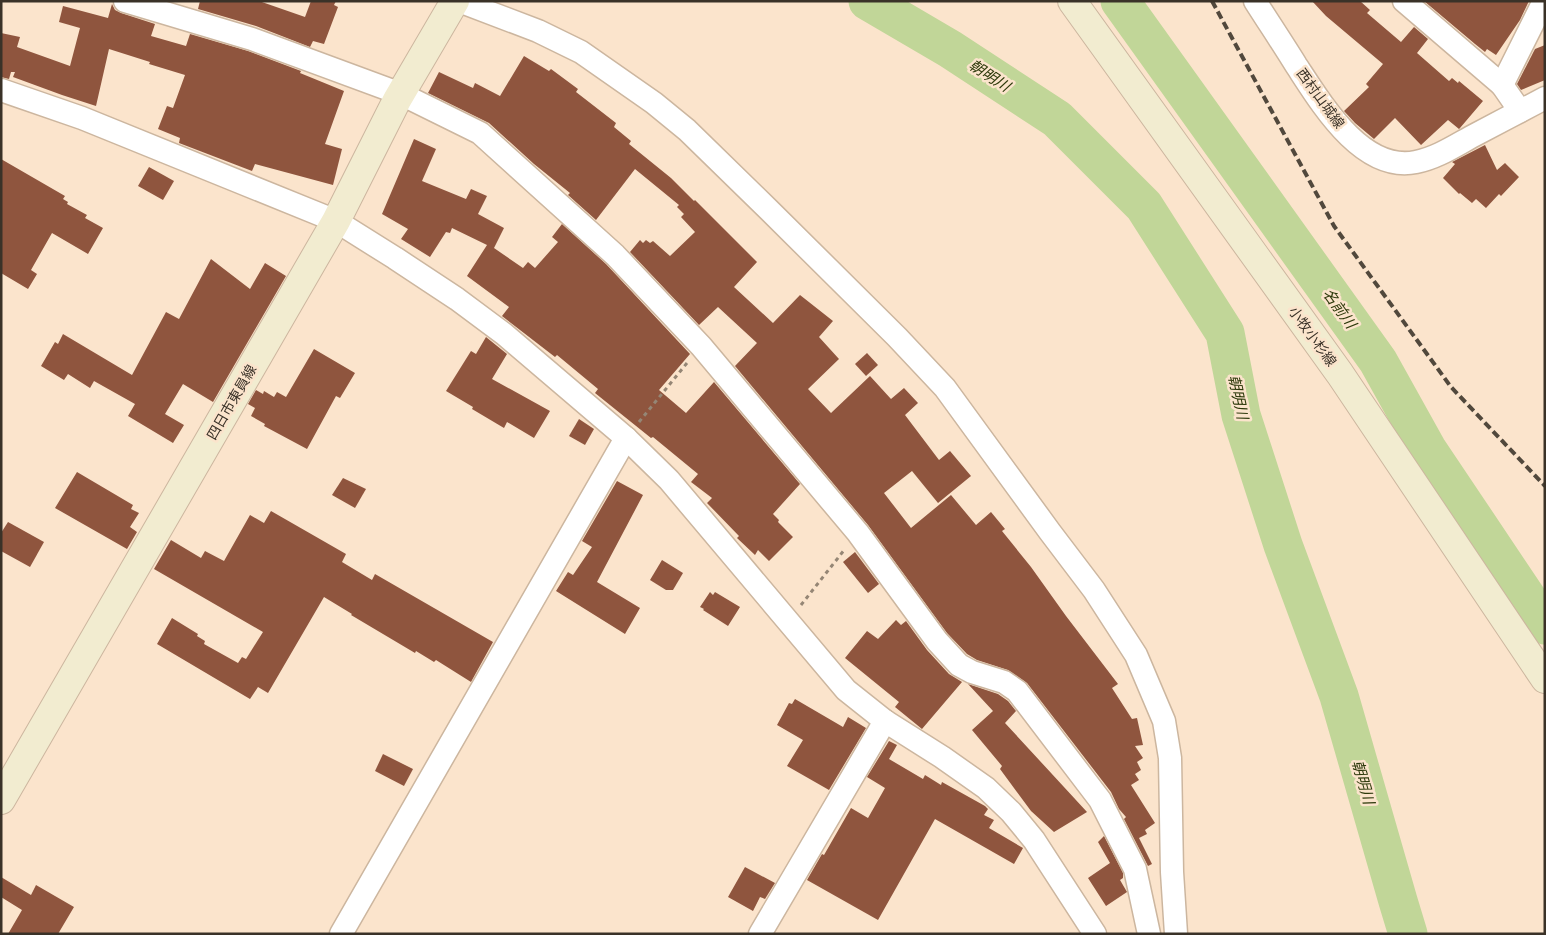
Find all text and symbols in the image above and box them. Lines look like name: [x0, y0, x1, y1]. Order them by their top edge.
water label: 朝明川: [966, 55, 1015, 96]
street label: 西村山城線: [1294, 65, 1348, 131]
water label: 名前川: [1319, 285, 1362, 333]
street label: 小牧小杉線: [1286, 303, 1340, 369]
street label: 四日市東員線: [203, 361, 259, 443]
water label: 朝明川: [1226, 373, 1253, 423]
water label: 朝明川: [1349, 758, 1379, 808]

